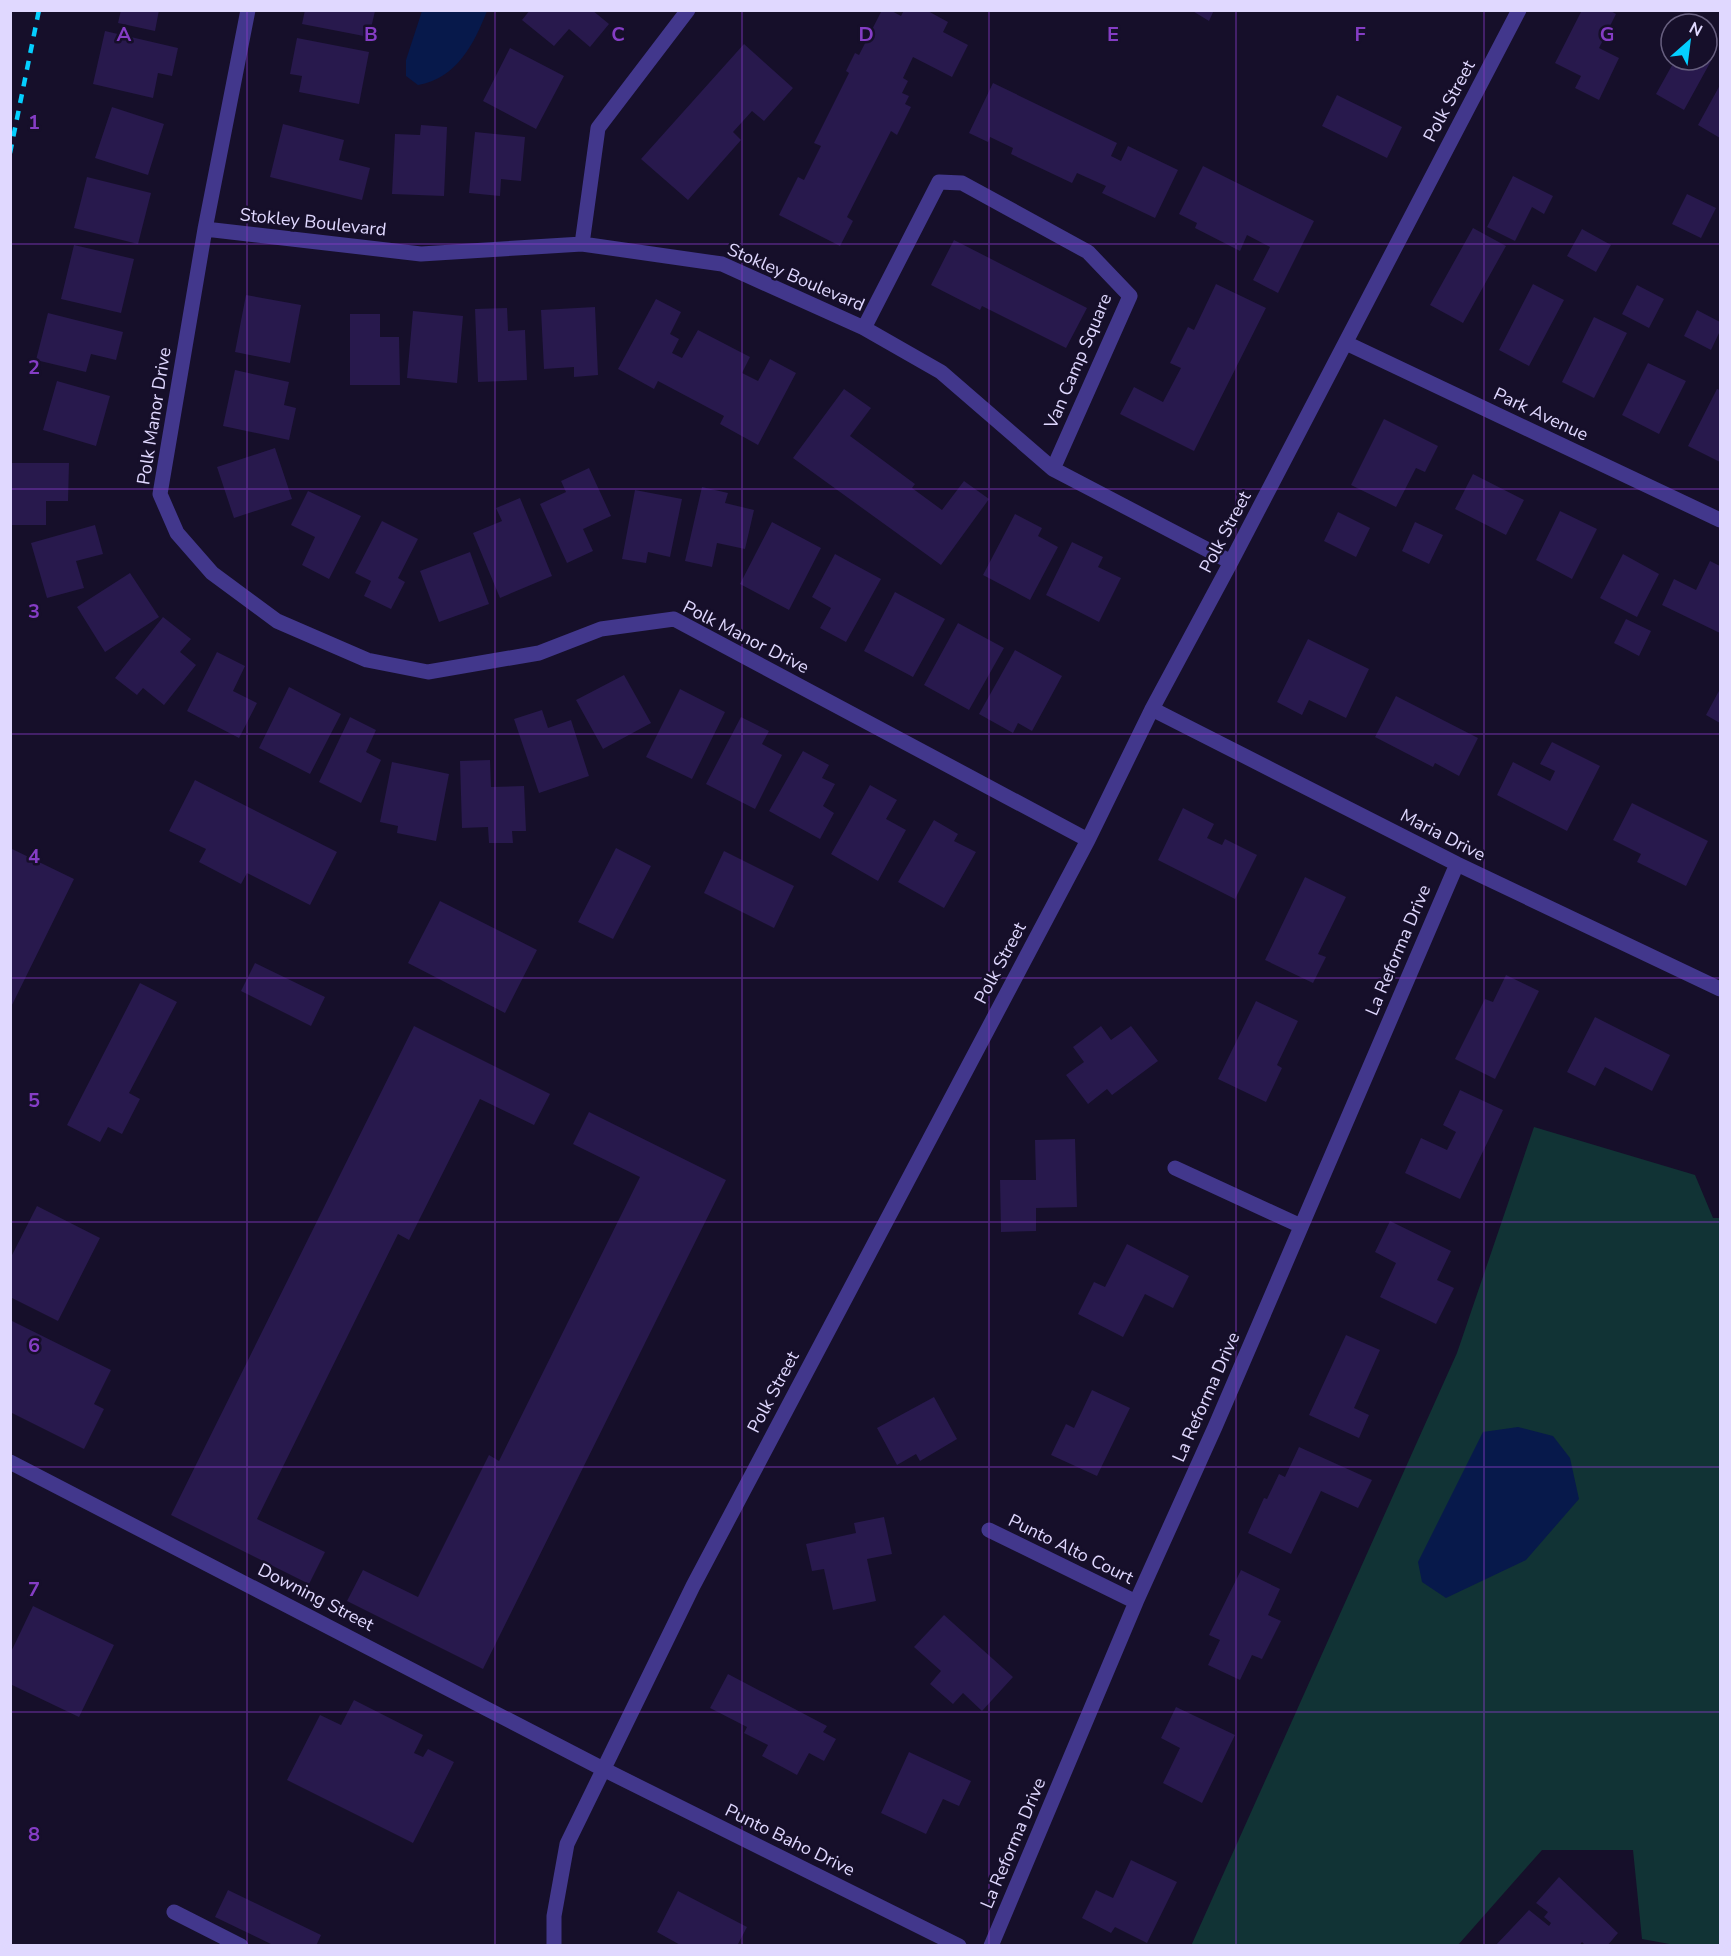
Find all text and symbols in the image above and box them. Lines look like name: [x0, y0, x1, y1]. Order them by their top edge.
north arrow: [1659, 12, 1719, 72]
text: N: [1685, 17, 1706, 42]
text: A: [117, 21, 132, 48]
text: B: [364, 21, 378, 48]
text: C: [611, 21, 625, 48]
text: D: [858, 21, 874, 48]
text: E: [1107, 21, 1119, 48]
text: F: [1354, 21, 1366, 48]
text: G: [1600, 21, 1614, 48]
street label: Polk Street: [1417, 55, 1481, 146]
text: 1: [28, 109, 40, 136]
street label: Stokley Boulevard: [239, 202, 387, 242]
street label: Stokley Boulevard: [724, 237, 868, 317]
street label: Van Camp Square: [1038, 290, 1117, 433]
street label: Polk Manor Drive: [131, 346, 177, 486]
text: 2: [28, 354, 40, 381]
street label: Park Avenue: [1490, 382, 1592, 446]
street label: Polk Street: [1193, 486, 1257, 577]
street label: Polk Manor Drive: [679, 595, 813, 679]
text: 3: [28, 598, 40, 625]
street label: Maria Drive: [1396, 803, 1490, 867]
text: 4: [28, 843, 40, 870]
street label: La Reforma Drive: [1360, 881, 1436, 1019]
street label: Polk Street: [968, 917, 1032, 1008]
text: 5: [28, 1087, 40, 1114]
street label: La Reforma Drive: [1167, 1328, 1245, 1466]
text: 6: [28, 1332, 40, 1359]
street label: Polk Street: [741, 1346, 805, 1437]
street label: Punto Alto Court: [1004, 1508, 1138, 1590]
street label: Downing Street: [254, 1557, 379, 1637]
text: 7: [28, 1576, 40, 1603]
street label: La Reforma Drive: [975, 1774, 1051, 1912]
street label: Punto Baho Drive: [721, 1798, 859, 1882]
text: 8: [28, 1821, 40, 1848]

